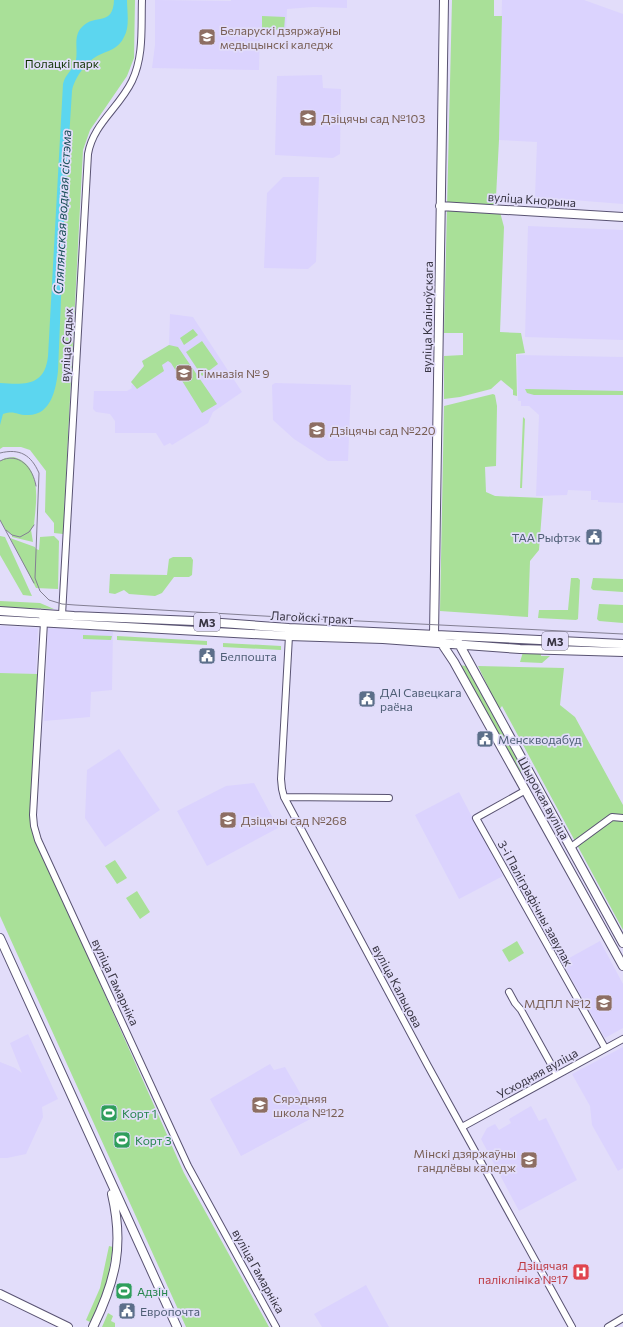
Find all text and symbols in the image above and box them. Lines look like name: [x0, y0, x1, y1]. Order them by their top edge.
place label: Беларускі дзяржаўны медыцынскі каледж: [220, 23, 341, 51]
school or university icon: Беларускі дзяржаўны медыцынскі каледж: [197, 27, 217, 47]
park label: Полацкі парк: [25, 56, 100, 70]
school or university icon: Дзіцячы сад №103: [298, 108, 318, 128]
place label: Дзіцячы сад №103: [321, 111, 425, 125]
water label: Сляпянская водная сістэма: [50, 129, 74, 295]
street label: вуліца Кнорына: [487, 189, 577, 209]
street label: вуліца Каліноўскага: [419, 261, 435, 373]
street label: вуліца Сядых: [57, 307, 75, 382]
school or university icon: Гімназія № 9: [174, 363, 194, 383]
place label: Гімназія № 9: [197, 366, 270, 380]
school or university icon: Дзіцячы сад №220: [307, 420, 327, 440]
place label: Дзіцячы сад №220: [330, 423, 436, 437]
public building icon: ТАА Рыфтэк: [584, 527, 604, 547]
place label: ТАА Рыфтэк: [512, 530, 582, 544]
street label: Лагойскі тракт: [270, 608, 354, 626]
road number: М3: [194, 613, 220, 631]
road number: М3: [542, 632, 568, 650]
public building icon: Белпошта: [197, 646, 217, 666]
place label: Белпошта: [220, 649, 277, 663]
place label: ДАІ Савецкага раёна: [380, 685, 462, 713]
public building icon: ДАІ Савецкага раёна: [357, 689, 377, 709]
public building icon: Менскводабуд: [475, 729, 495, 749]
place label: Менскводабуд: [498, 732, 582, 746]
street label: Шырокая вуліца: [516, 754, 572, 842]
school or university icon: Дзіцячы сад №268: [218, 810, 238, 830]
place label: Дзіцячы сад №268: [241, 813, 347, 827]
street label: 3-і Паліграфічны завулак: [496, 838, 577, 969]
street label: вуліца Гамарніка: [90, 936, 142, 1028]
street label: вуліца Кальцова: [370, 942, 426, 1030]
school or university icon: МДПЛ №12: [594, 993, 614, 1013]
place label: МДПЛ №12: [524, 996, 591, 1010]
street label: Усходняя вуліца: [494, 1045, 580, 1101]
place label: Сярэдняя школа №122: [273, 1091, 344, 1119]
school or university icon: Сярэдняя школа №122: [250, 1095, 270, 1115]
sports icon: Корт 1: [99, 1103, 119, 1123]
place label: Корт 1: [122, 1106, 157, 1120]
sports icon: Корт 3: [112, 1130, 132, 1150]
place label: Корт 3: [135, 1133, 172, 1147]
place label: Мінскі дзяржаўны гандлёвы каледж: [414, 1146, 516, 1174]
school or university icon: Мінскі дзяржаўны гандлёвы каледж: [519, 1150, 539, 1170]
street label: вуліца Гамарніка: [230, 1227, 288, 1315]
place label: Дзіцячая паліклініка №17: [478, 1258, 568, 1286]
hospital icon: Дзіцячая паліклініка №17: [571, 1262, 591, 1282]
sports icon: Адзін: [114, 1281, 134, 1301]
place label: Адзін: [137, 1284, 168, 1298]
public building icon: Европочта: [117, 1301, 137, 1321]
place label: Европочта: [140, 1304, 200, 1318]

